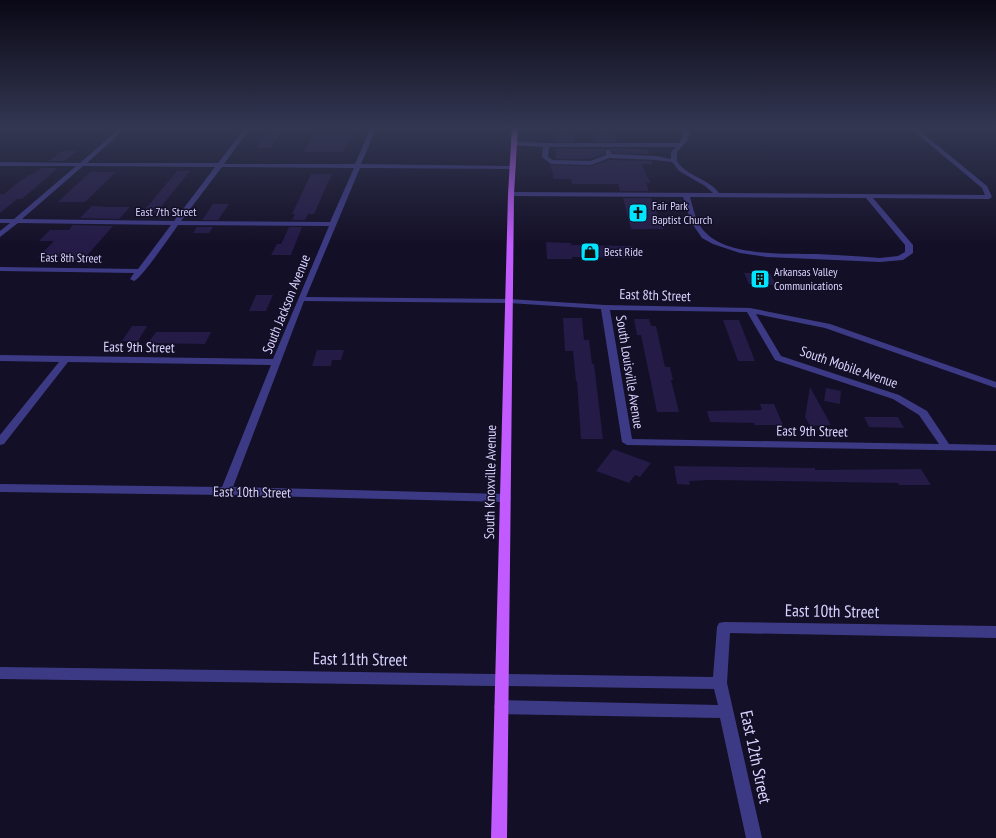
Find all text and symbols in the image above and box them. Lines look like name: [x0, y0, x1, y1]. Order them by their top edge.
place label: Fair Park Baptist Church: [652, 198, 712, 227]
church icon: Fair Park Baptist Church: [627, 202, 649, 224]
street label: East 7th Street: [135, 204, 197, 219]
shop icon: Best Ride: [579, 241, 601, 263]
place label: Best Ride: [604, 244, 643, 259]
street label: East 8th Street: [40, 249, 102, 266]
street label: South Jackson Avenue: [258, 252, 314, 356]
place label: Arkansas Valley Communications: [774, 264, 843, 293]
building icon: Arkansas Valley Communications: [749, 268, 771, 290]
street label: East 8th Street: [619, 285, 691, 305]
street label: South Louisville Avenue: [612, 314, 648, 430]
street label: East 9th Street: [103, 337, 175, 357]
street label: South Mobile Avenue: [798, 342, 900, 392]
street label: East 9th Street: [776, 421, 848, 441]
street label: South Knoxville Avenue: [480, 425, 500, 539]
street label: East 10th Street: [213, 482, 291, 502]
street label: East 10th Street: [785, 599, 880, 623]
street label: East 11th Street: [313, 647, 408, 671]
street label: East 12th Street: [735, 709, 777, 806]

